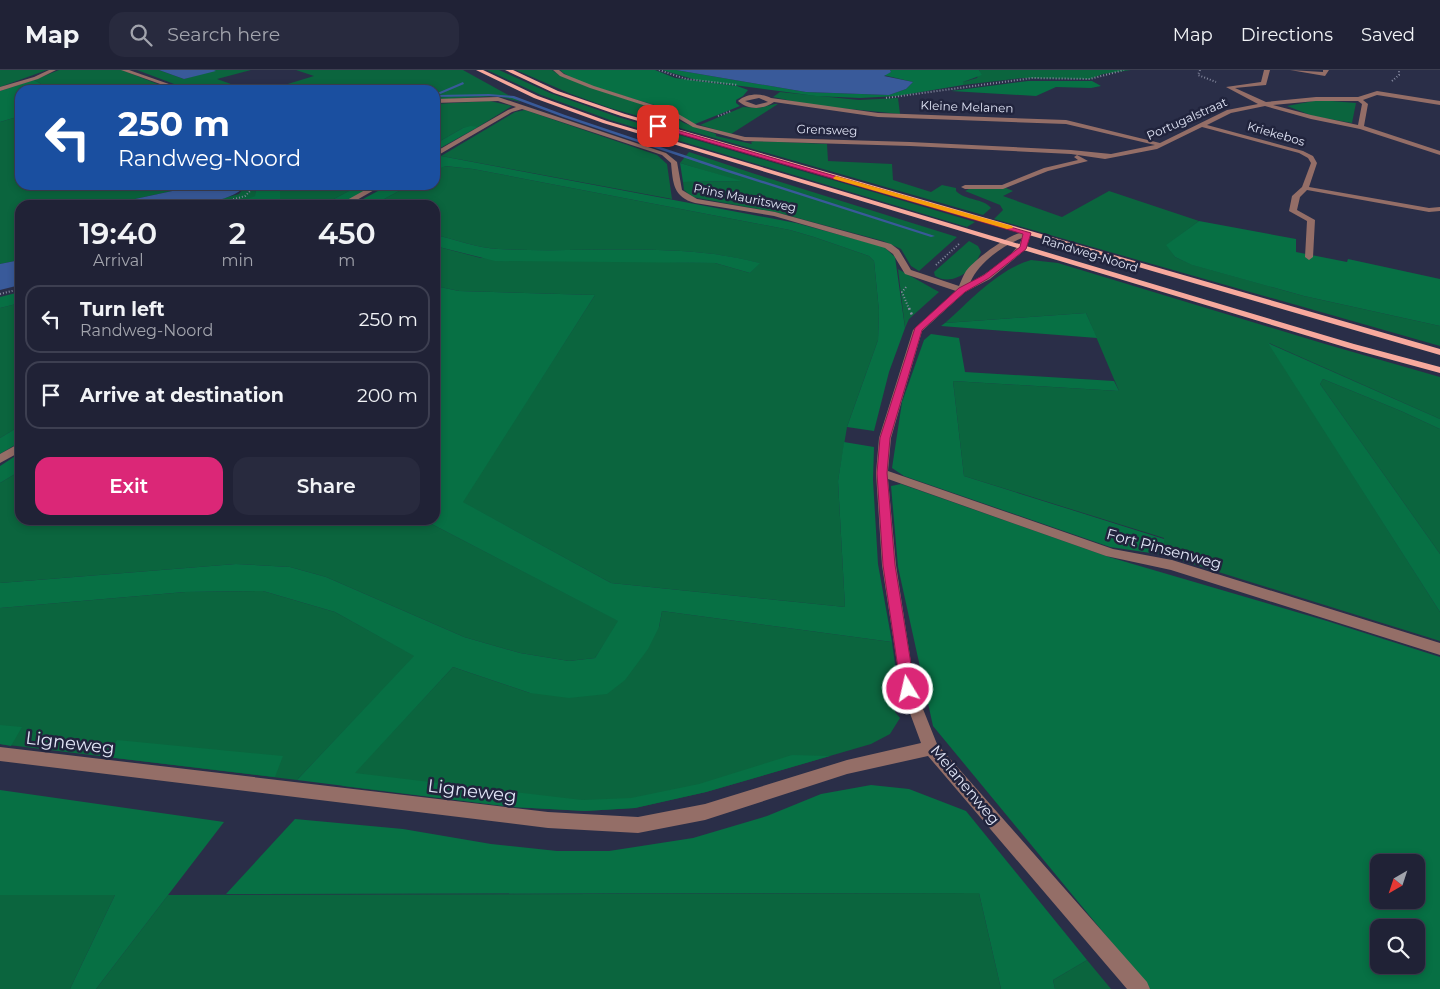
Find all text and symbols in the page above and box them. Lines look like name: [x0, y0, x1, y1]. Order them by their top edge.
search box: [109, 12, 459, 57]
text: Map: [25, 20, 79, 49]
icon: search: [127, 21, 155, 49]
text: Search here: [167, 23, 280, 46]
text: Map: [1173, 24, 1213, 46]
text: Directions: [1241, 24, 1333, 46]
text: Saved: [1361, 24, 1415, 46]
street label: Portugalstraat: [1144, 94, 1229, 143]
street label: Kleine Melanen: [920, 97, 1014, 116]
text: 250 m: [118, 102, 230, 145]
icon: left: [35, 105, 100, 170]
pin: [637, 105, 679, 147]
icon: arrive: [644, 112, 672, 140]
street label: Kriekebos: [1246, 118, 1307, 149]
street label: Grensweg: [796, 121, 858, 138]
text: Randweg-Noord: [118, 145, 301, 172]
street label: Prins Mauritsweg: [692, 180, 798, 215]
text: 19:40: [79, 215, 157, 252]
text: 2: [229, 215, 246, 252]
text: 450: [318, 215, 376, 252]
street label: Randweg-Noord: [1040, 232, 1140, 275]
text: Arrival: [93, 251, 143, 270]
text: min: [221, 251, 254, 270]
text: m: [338, 251, 355, 270]
text: Turn left: [80, 298, 165, 321]
icon: left: [37, 305, 65, 333]
text: 250 m: [359, 308, 418, 331]
text: Randweg-Noord: [80, 321, 213, 340]
icon: arrive: [37, 381, 65, 409]
text: Arrive at destination: [80, 384, 284, 407]
text: 200 m: [357, 384, 418, 407]
button: Exit: [35, 457, 223, 515]
button: Share: [233, 457, 420, 515]
street label: Fort Pinsenweg: [1104, 524, 1224, 573]
position arrow: [881, 662, 933, 714]
street label: Ligneweg: [24, 727, 116, 759]
street label: Melanenweg: [927, 741, 1004, 828]
street label: Ligneweg: [426, 775, 518, 807]
north arrow: [1370, 854, 1425, 909]
map controls: [1370, 854, 1425, 974]
button: search: [1370, 919, 1425, 974]

